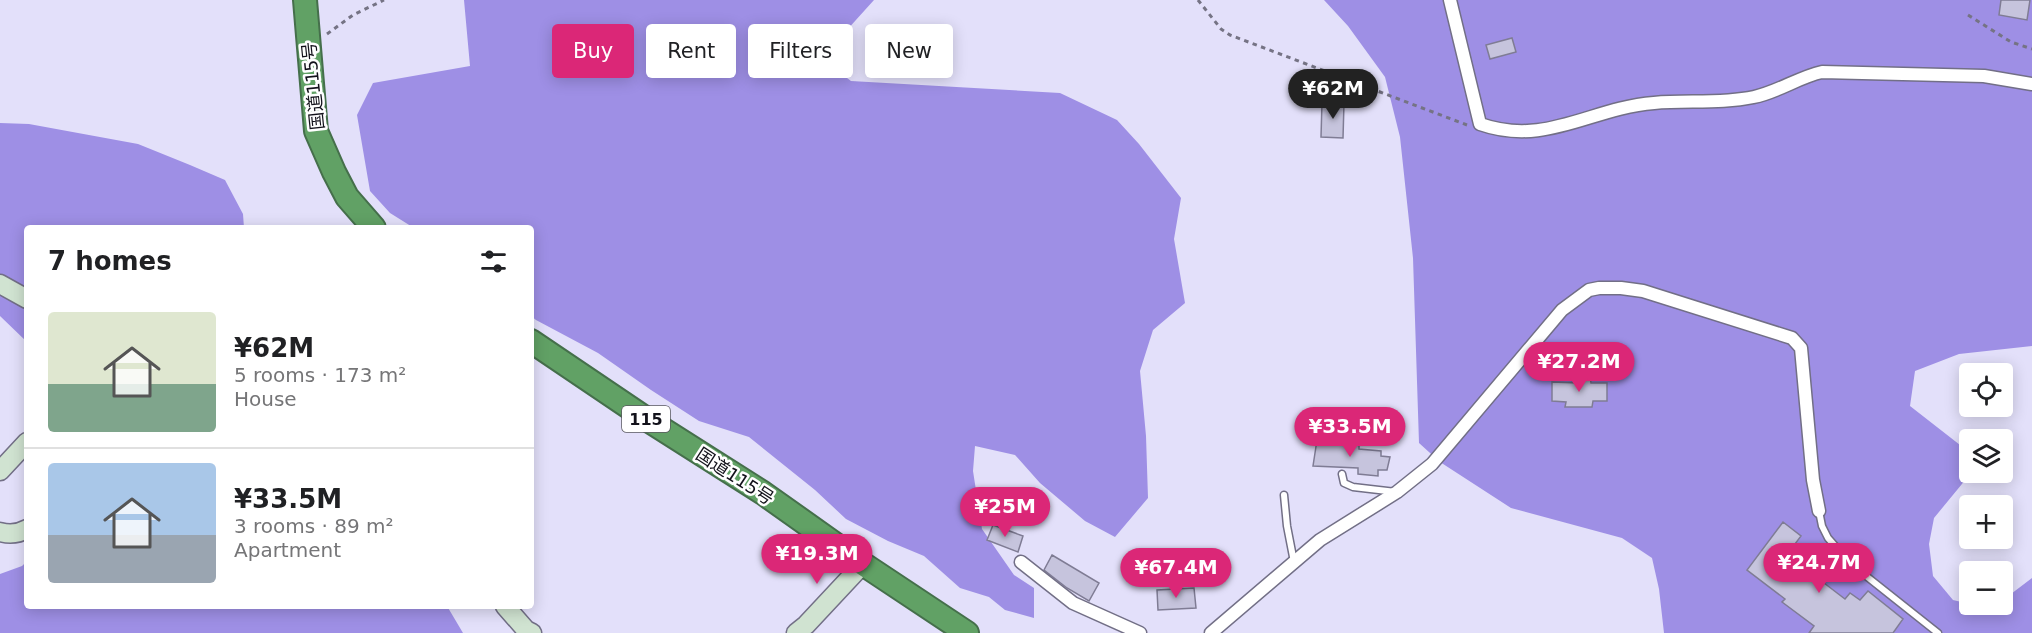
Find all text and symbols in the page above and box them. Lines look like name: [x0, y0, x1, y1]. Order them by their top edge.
chip: Buy: [552, 24, 634, 78]
chip: Rent: [646, 24, 736, 78]
chip: Filters: [748, 24, 853, 78]
chip: New: [865, 24, 953, 78]
street label: 国道115号: [298, 41, 328, 131]
pin: ¥62M: [1297, 69, 1369, 120]
text: ¥62M: [1302, 76, 1364, 100]
icon: filters: [477, 245, 510, 278]
text: 7 homes: [48, 246, 172, 276]
text: ¥62M: [234, 333, 314, 363]
icon: home: [96, 336, 168, 408]
pin: ¥27.2M: [1530, 342, 1628, 393]
text: ¥27.2M: [1537, 349, 1621, 373]
text: 5 rooms · 173 m²: [234, 363, 406, 387]
map controls: [1959, 363, 2013, 615]
button: locate: [1959, 363, 2013, 417]
text: House: [234, 387, 297, 411]
road number: 115: [622, 406, 670, 432]
pin: ¥33.5M: [1301, 407, 1399, 458]
text: ¥33.5M: [1308, 414, 1392, 438]
button: layers: [1959, 429, 2013, 483]
street label: 国道115号: [692, 443, 778, 509]
text: ¥33.5M: [234, 484, 342, 514]
icon: home: [96, 487, 168, 559]
pin: ¥25M: [969, 487, 1041, 538]
text: ¥25M: [974, 494, 1036, 518]
button: +: [1959, 495, 2013, 549]
text: 3 rooms · 89 m²: [234, 514, 394, 538]
pin: ¥19.3M: [768, 534, 866, 585]
text: Apartment: [234, 538, 341, 562]
text: ¥19.3M: [775, 541, 859, 565]
pin: ¥24.7M: [1770, 543, 1868, 594]
pin: ¥67.4M: [1127, 548, 1225, 599]
text: ¥24.7M: [1777, 550, 1861, 574]
text: ¥67.4M: [1134, 555, 1218, 579]
button: −: [1959, 561, 2013, 615]

